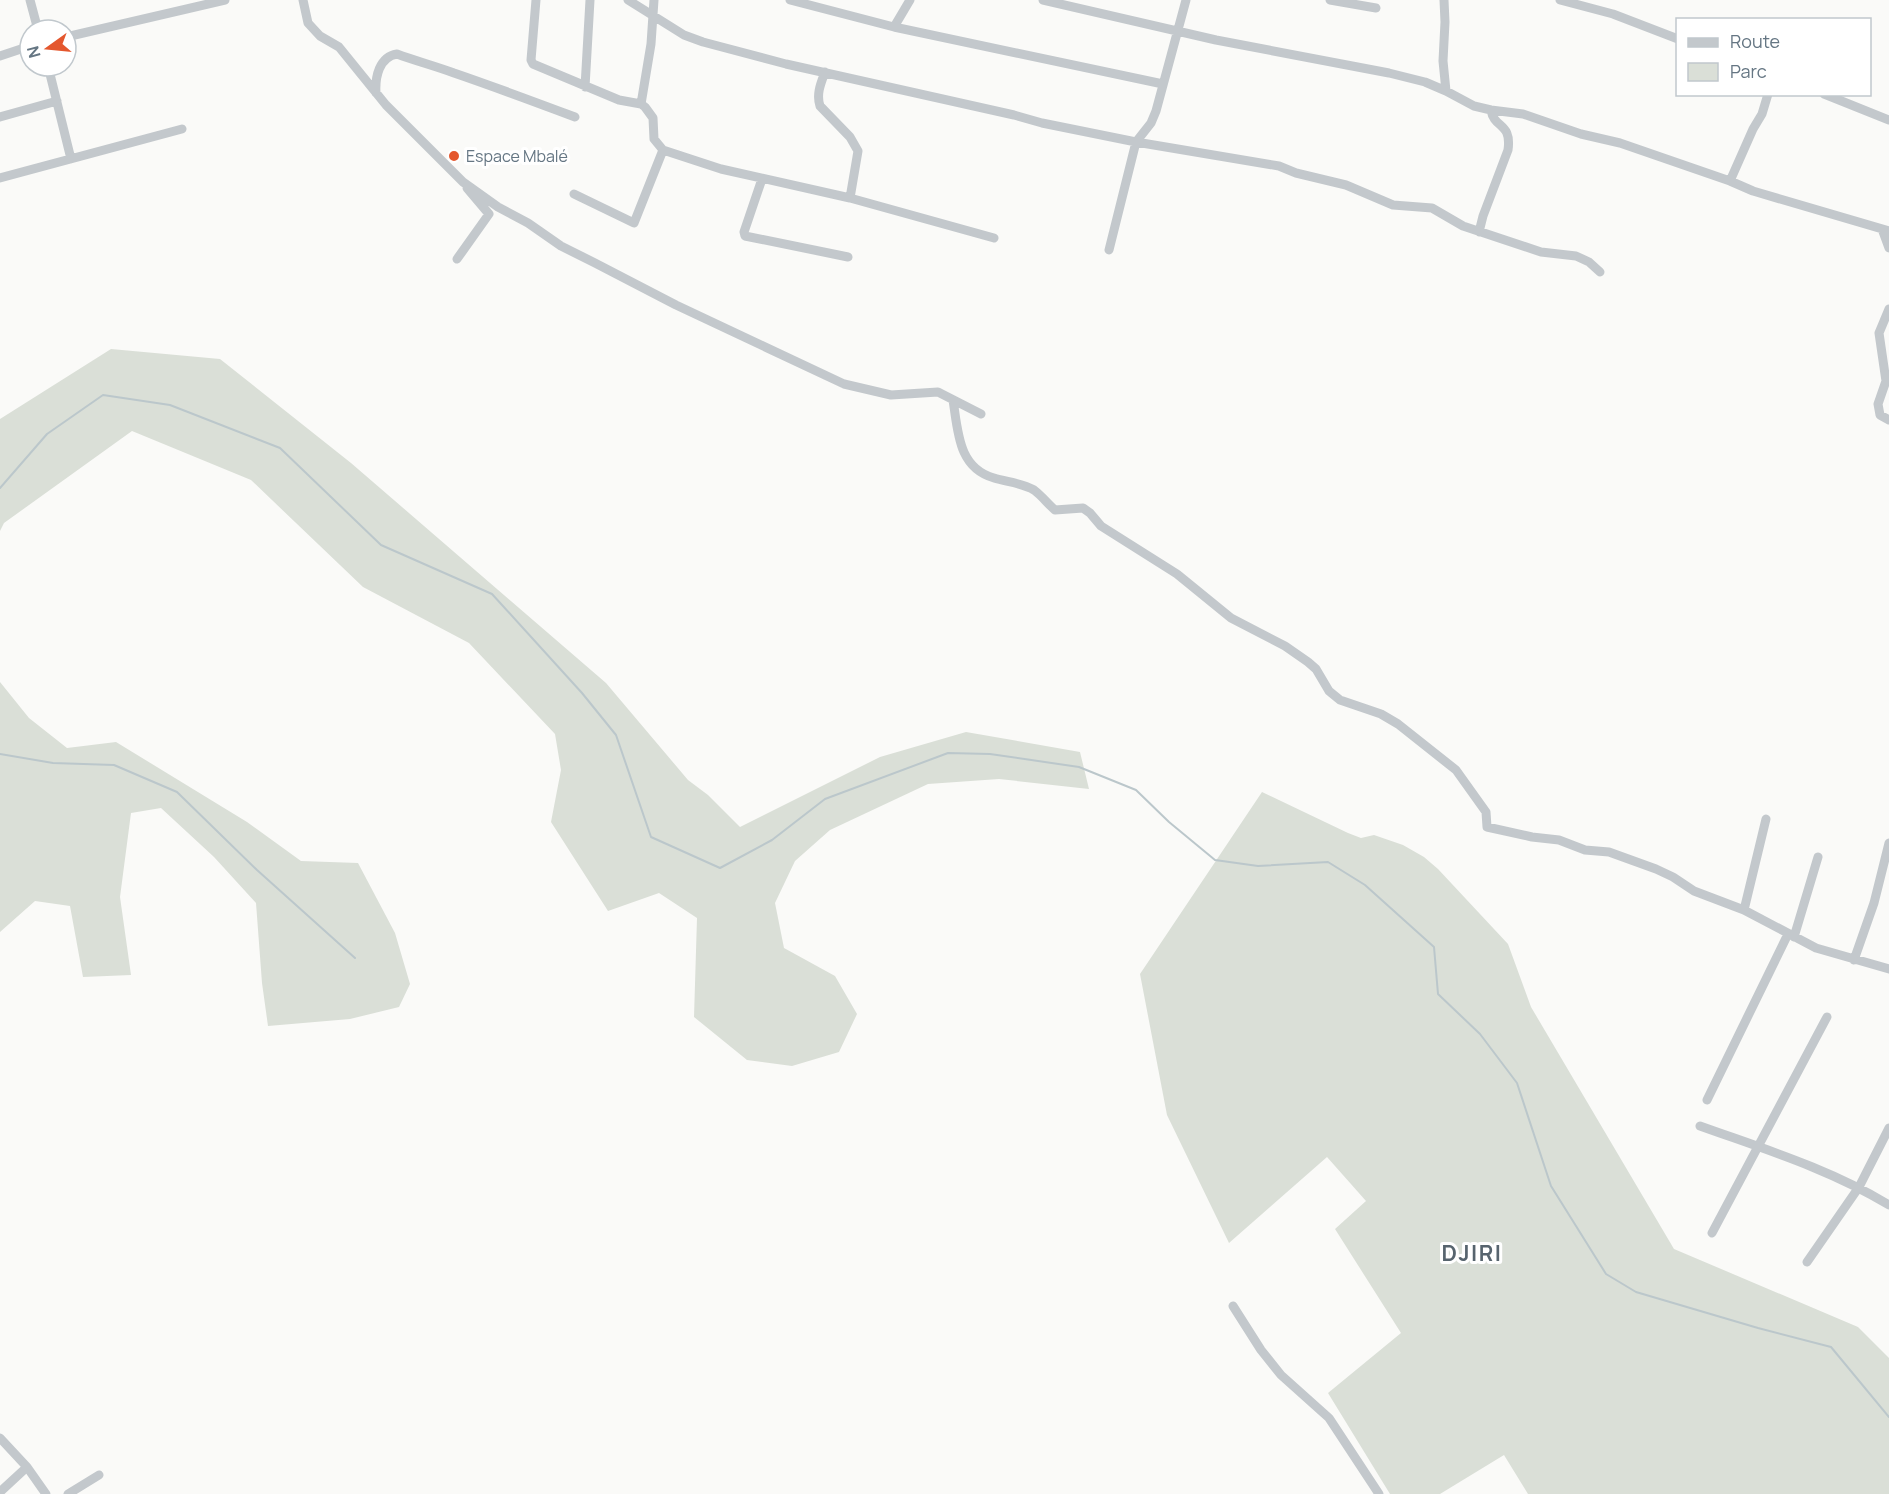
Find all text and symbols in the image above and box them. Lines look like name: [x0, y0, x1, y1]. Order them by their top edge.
north arrow: [18, 18, 78, 78]
legend: [1676, 18, 1871, 96]
text: Route: [1730, 29, 1780, 53]
text: N: [21, 43, 46, 60]
text: Parc: [1730, 59, 1767, 83]
place label: Espace Mbalé: [466, 145, 568, 167]
marker: Espace Mbalé: [447, 149, 461, 163]
district label: DJIRI: [1442, 1238, 1502, 1268]

